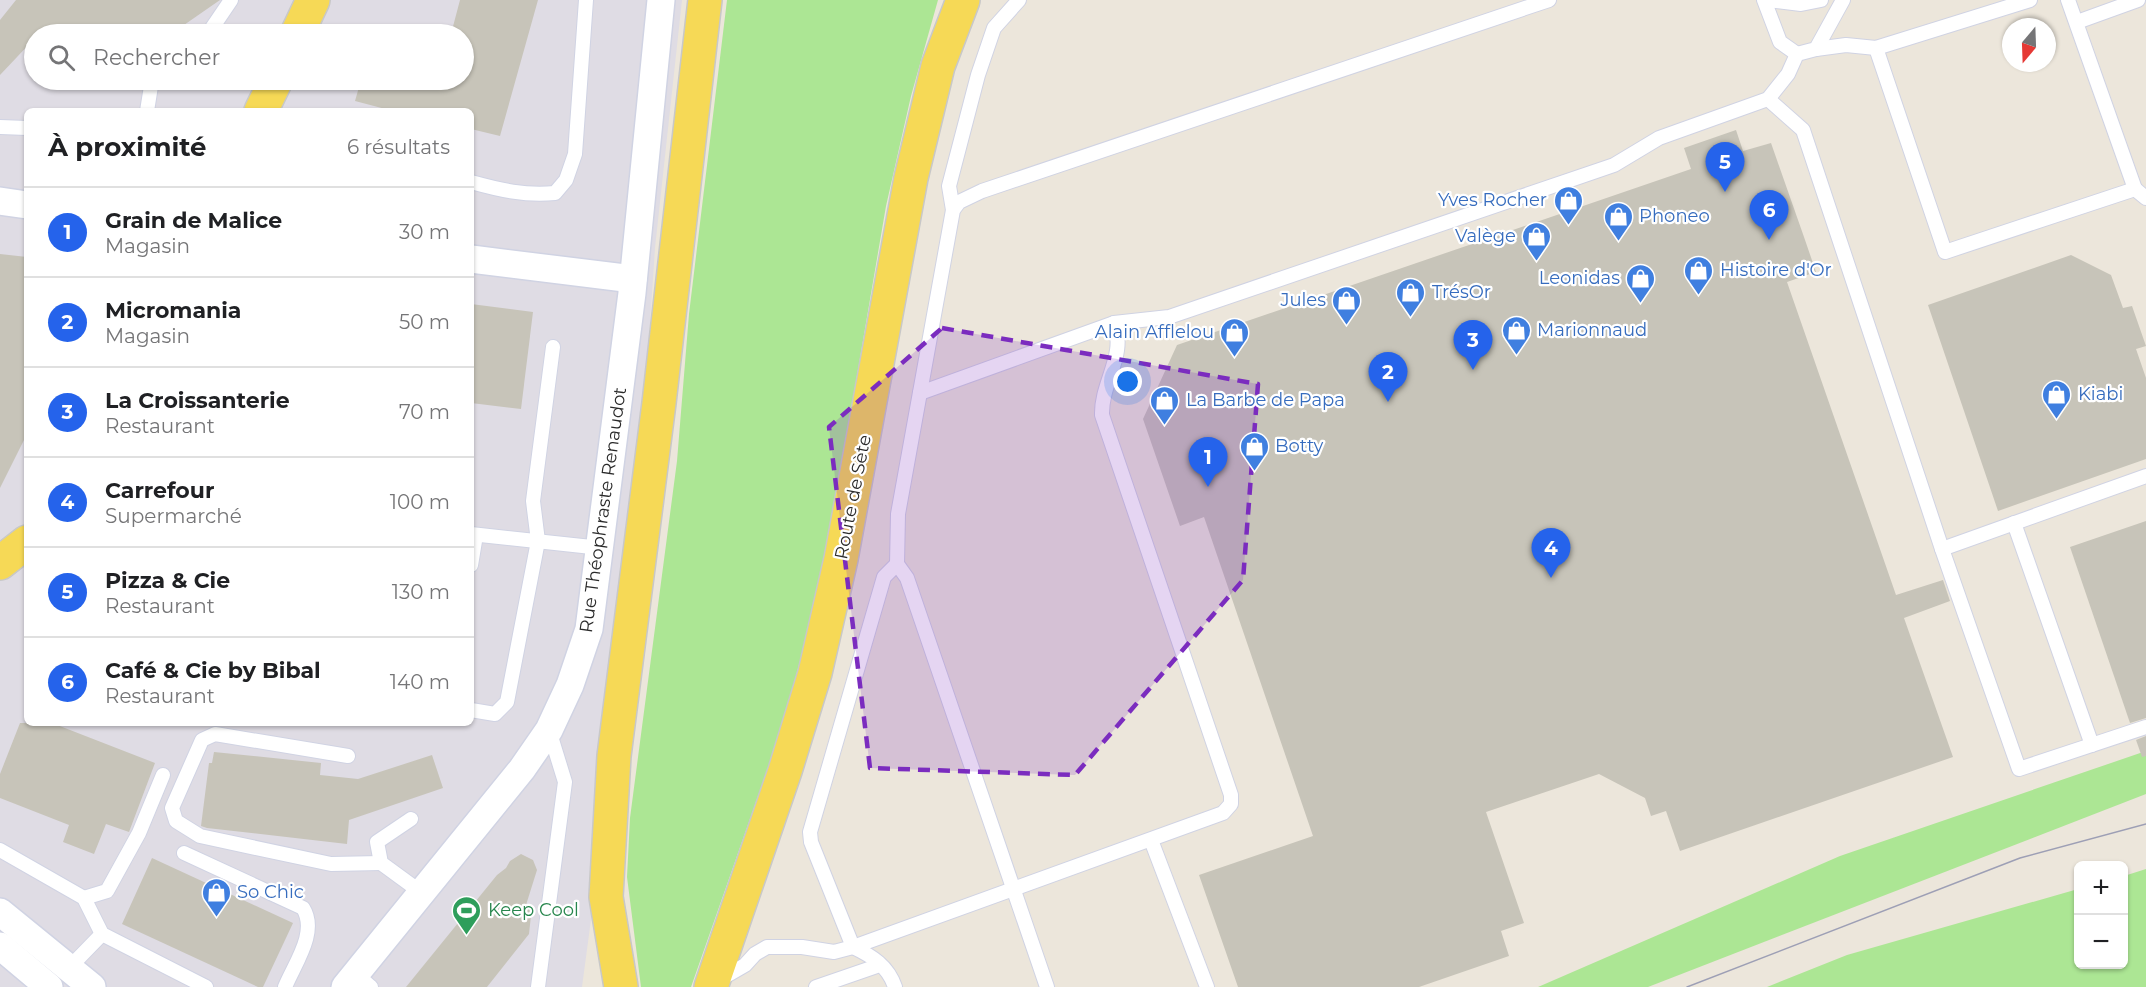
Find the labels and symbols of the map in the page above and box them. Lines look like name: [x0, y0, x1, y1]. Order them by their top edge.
north arrow: [2002, 18, 2056, 72]
pin: 5: [1706, 142, 1744, 192]
shop icon: Yves Rocher: [1552, 184, 1584, 226]
place label: Yves Rocher: [1438, 189, 1547, 211]
pin: 6: [1750, 190, 1788, 240]
shop icon: Phoneo: [1602, 200, 1634, 242]
place label: Phoneo: [1639, 205, 1710, 227]
shop icon: Valège: [1521, 220, 1553, 262]
place label: Valège: [1455, 225, 1516, 247]
shop icon: Histoire d'Or: [1683, 254, 1715, 296]
place label: Histoire d'Or: [1720, 259, 1832, 281]
shop icon: Leonidas: [1625, 262, 1657, 304]
place label: Leonidas: [1539, 267, 1620, 289]
shop icon: TrésOr: [1395, 276, 1427, 318]
place label: TrésOr: [1432, 281, 1491, 303]
shop icon: Jules: [1331, 284, 1363, 326]
place label: Jules: [1279, 289, 1326, 311]
shop icon: Marionnaud: [1500, 314, 1532, 356]
shop icon: Alain Afflelou: [1219, 316, 1251, 358]
place label: Marionnaud: [1537, 319, 1647, 341]
pin: 3: [1454, 320, 1492, 370]
place label: Alain Afflelou: [1095, 321, 1214, 343]
pin: 2: [1368, 352, 1408, 402]
your location: [1113, 367, 1142, 396]
shop icon: Kiabi: [2041, 378, 2073, 420]
place label: Kiabi: [2078, 383, 2123, 405]
shop icon: La Barbe de Papa: [1149, 384, 1181, 426]
street label: Rue Théophraste Renaudot: [575, 386, 631, 634]
place label: La Barbe de Papa: [1186, 389, 1345, 411]
shop icon: Botty: [1238, 430, 1270, 472]
street label: Route de Sète: [830, 433, 876, 561]
place label: Botty: [1275, 435, 1324, 457]
pin: 1: [1188, 438, 1228, 487]
pin: 4: [1532, 528, 1570, 578]
shop icon: So Chic: [200, 876, 232, 918]
place label: So Chic: [237, 881, 304, 903]
sports icon: Keep Cool: [451, 894, 483, 936]
place label: Keep Cool: [488, 899, 579, 921]

